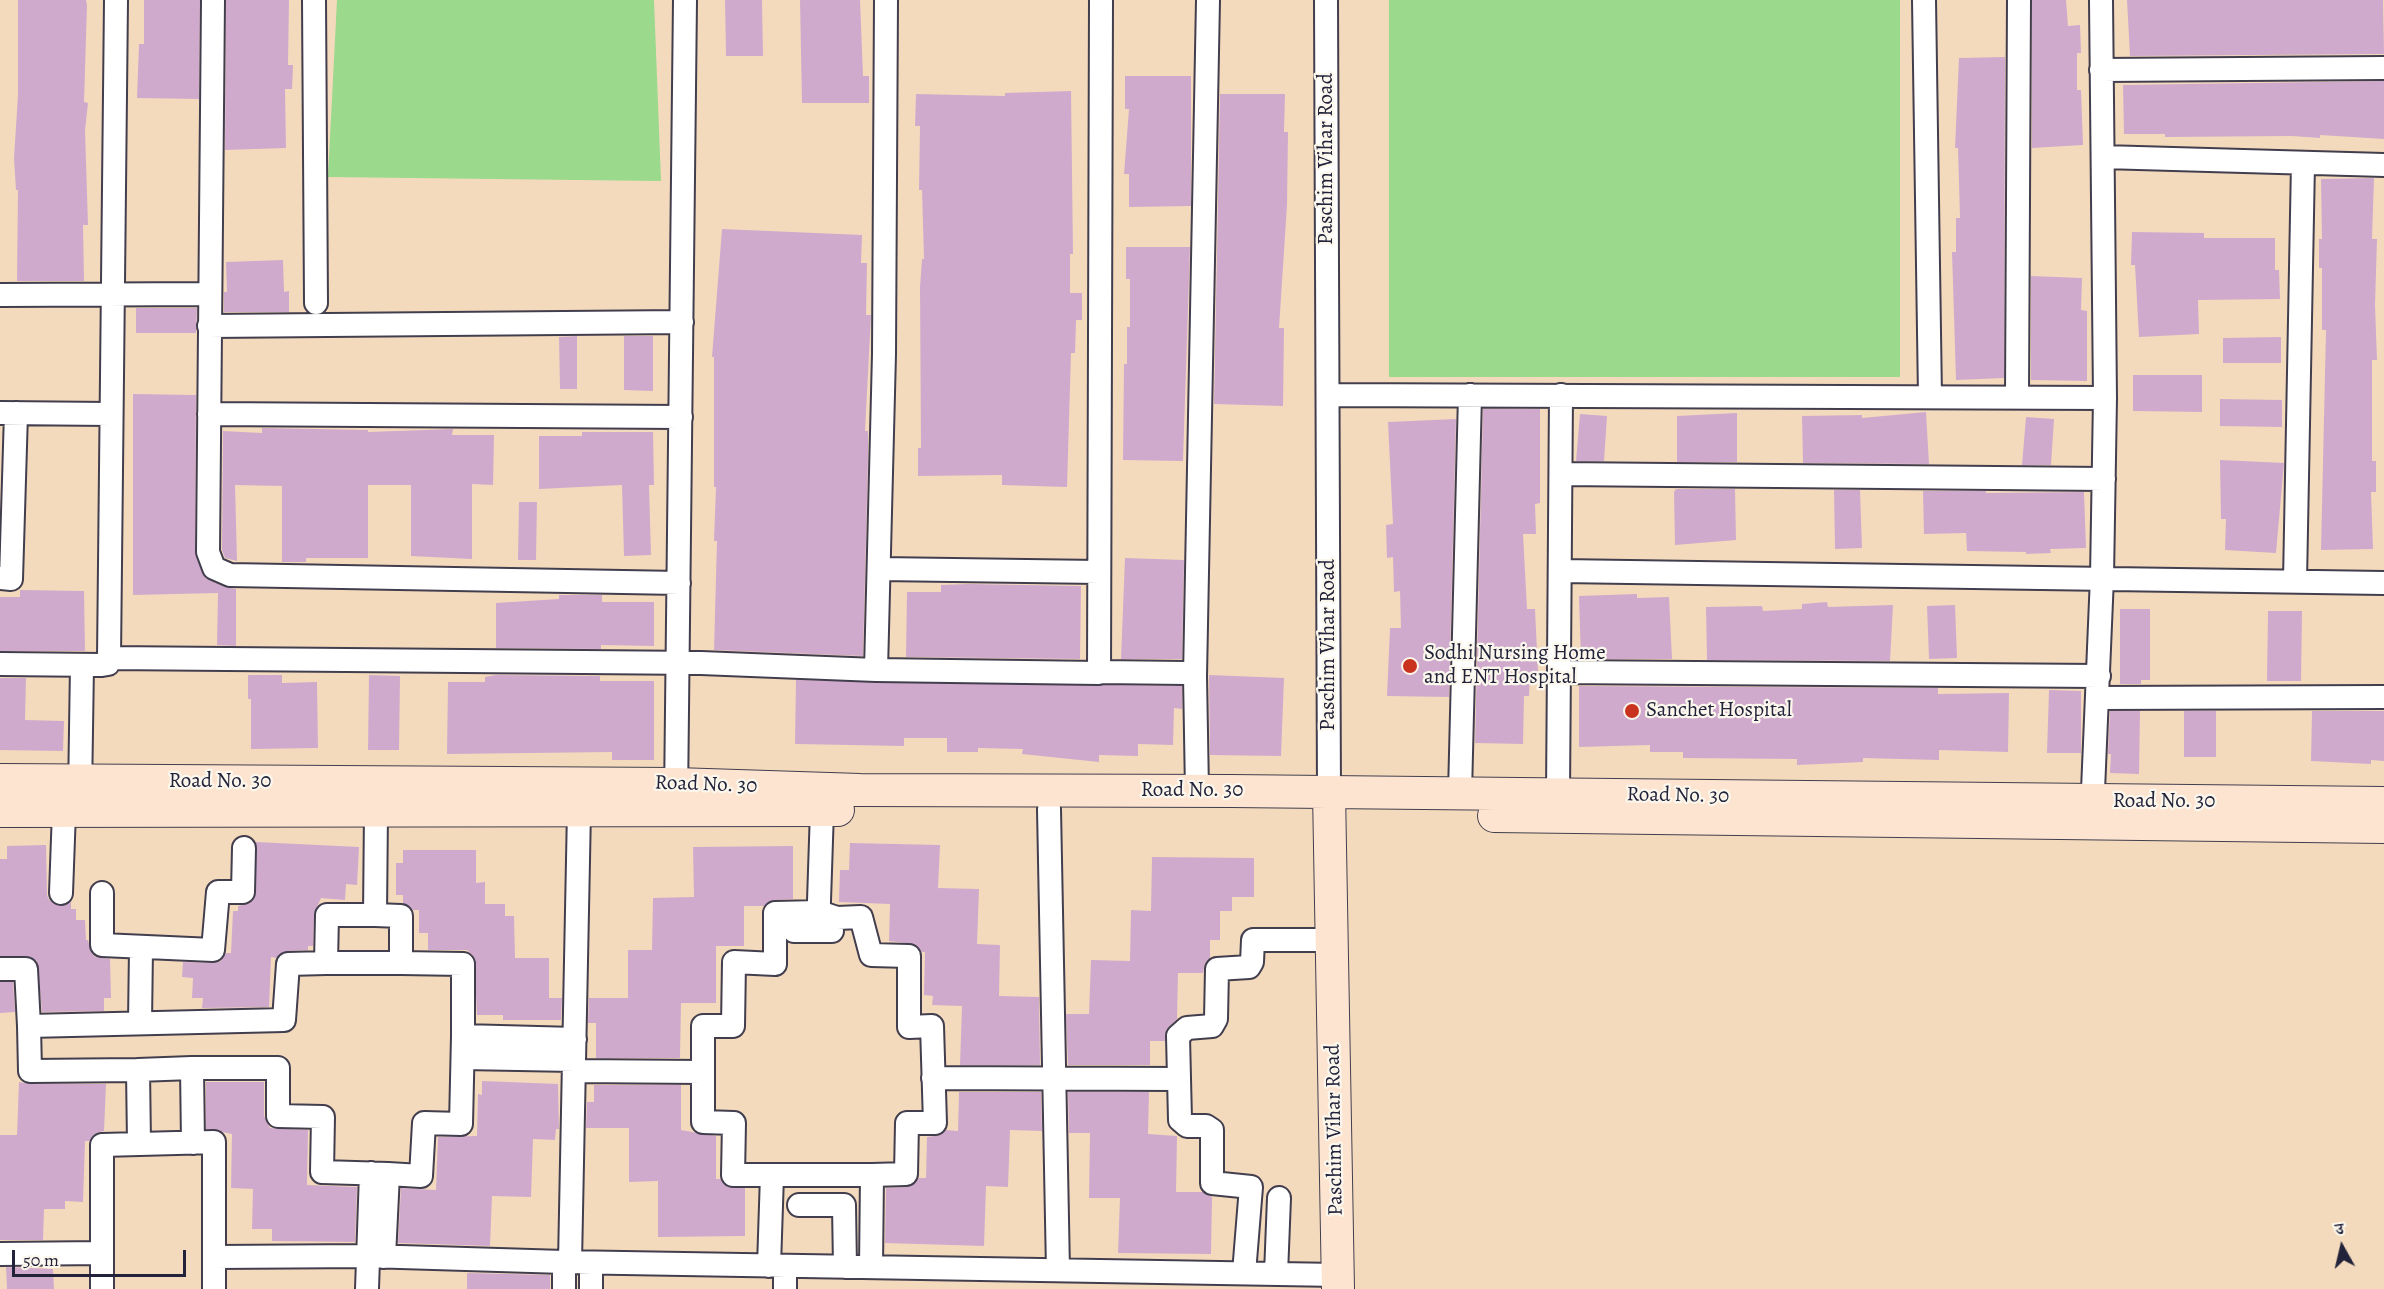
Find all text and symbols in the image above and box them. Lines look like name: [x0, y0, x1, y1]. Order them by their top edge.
street label: Paschim Vihar Road: [1314, 73, 1340, 245]
street label: Paschim Vihar Road: [1316, 559, 1342, 731]
place label: Sodhi Nursing Home and ENT Hospital: [1424, 641, 1606, 691]
marker: Sodhi Nursing Home and ENT Hospital: [1401, 657, 1419, 675]
place label: Sanchet Hospital: [1646, 698, 1792, 724]
marker: Sanchet Hospital: [1623, 702, 1641, 720]
street label: Road No. 30: [169, 769, 271, 795]
street label: Road No. 30: [654, 771, 758, 799]
street label: Road No. 30: [1141, 778, 1243, 804]
street label: Road No. 30: [1626, 783, 1730, 809]
street label: Road No. 30: [2113, 789, 2215, 815]
street label: Paschim Vihar Road: [1321, 1044, 1349, 1216]
north arrow: [2312, 1217, 2372, 1277]
text: उ: [2334, 1218, 2345, 1241]
scale bar: [15, 1238, 189, 1276]
text: 50 m: [23, 1248, 59, 1272]

